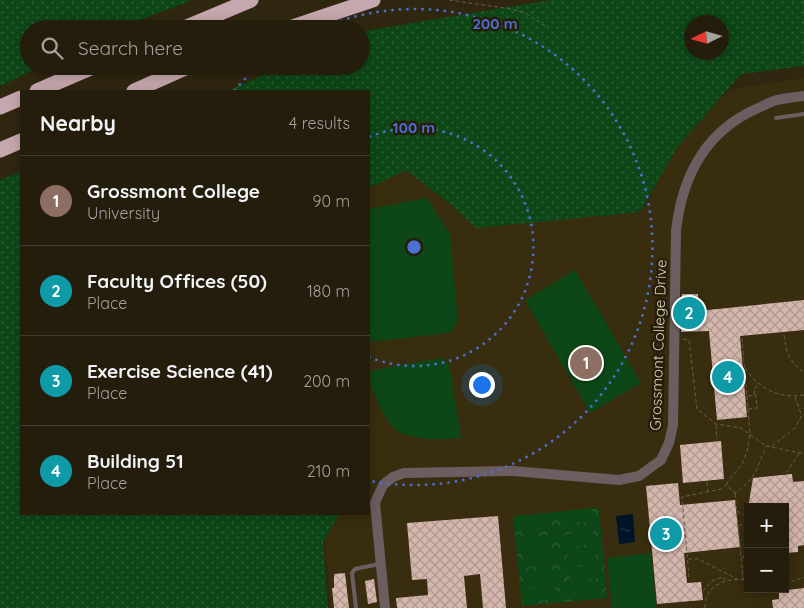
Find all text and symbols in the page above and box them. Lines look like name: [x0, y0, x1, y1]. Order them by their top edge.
text: 200 m: [473, 14, 518, 33]
north arrow: [684, 15, 729, 60]
search box: [20, 20, 370, 75]
icon: search: [38, 34, 66, 62]
text: Search here: [78, 36, 183, 60]
text: Nearby: [40, 110, 116, 136]
text: 4 results: [289, 113, 350, 133]
text: 100 m: [393, 118, 435, 137]
text: Grossmont College: [87, 179, 260, 203]
text: 1: [53, 191, 59, 211]
text: 90 m: [313, 191, 350, 211]
text: University: [87, 203, 160, 223]
centre of rings: [405, 238, 423, 256]
street label: Grossmont College Drive: [646, 259, 670, 431]
text: Faculty Offices (50): [87, 269, 267, 293]
text: 2: [51, 281, 61, 301]
text: 180 m: [307, 281, 350, 301]
text: Place: [87, 293, 127, 313]
pin: 2: [673, 294, 705, 332]
pin: 1: [570, 344, 602, 382]
pin: 4: [712, 358, 744, 396]
text: Exercise Science (41): [87, 359, 272, 383]
text: 3: [52, 371, 60, 391]
text: 200 m: [303, 371, 350, 391]
your location: [469, 372, 495, 398]
text: Place: [87, 383, 127, 403]
text: Building 51: [87, 449, 184, 473]
text: 4: [51, 461, 61, 481]
text: 210 m: [307, 461, 350, 481]
text: Place: [87, 473, 127, 493]
map controls: [744, 503, 789, 593]
button: +: [744, 503, 789, 548]
pin: 3: [650, 515, 682, 553]
button: −: [744, 548, 789, 593]

